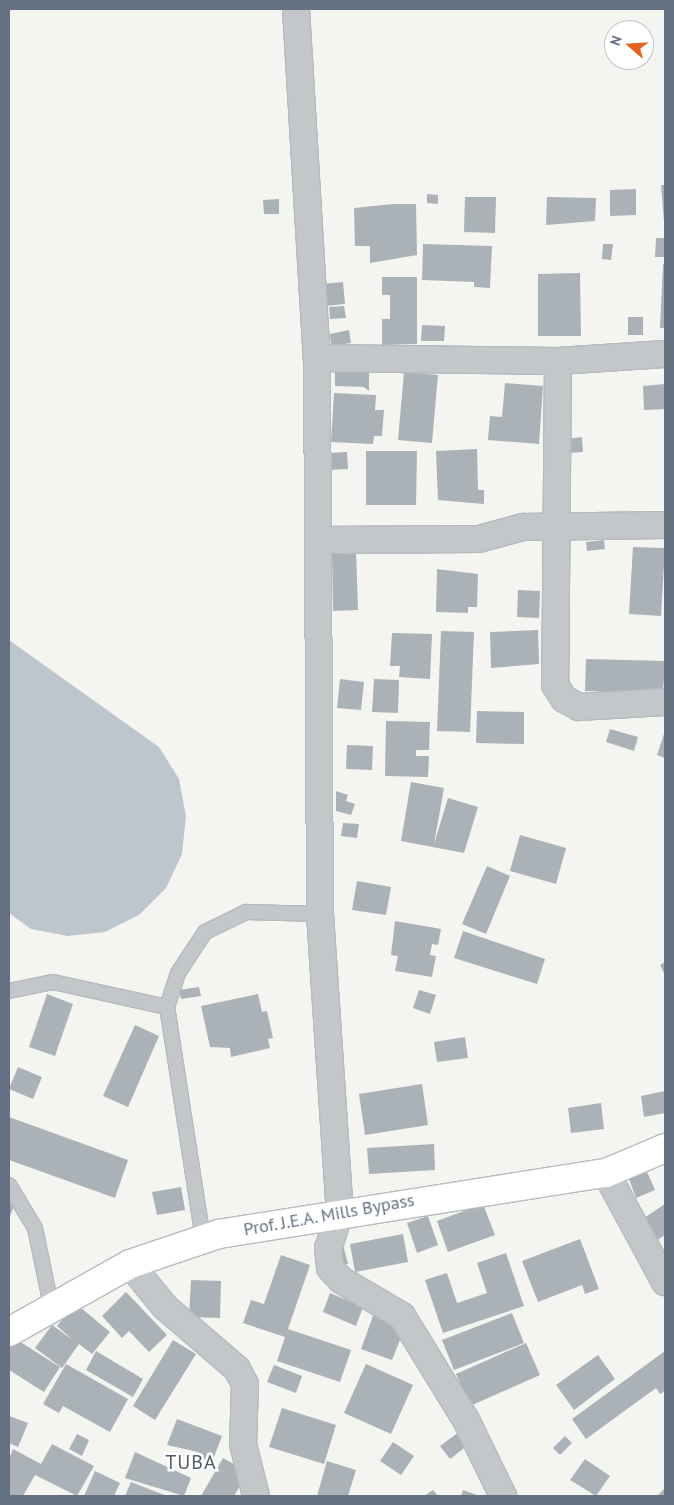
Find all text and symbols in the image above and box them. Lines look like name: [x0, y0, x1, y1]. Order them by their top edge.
north arrow: [604, 20, 654, 70]
text: N: [606, 33, 626, 48]
street label: Prof. J.E.A. Mills Bypass: [241, 1189, 417, 1241]
district label: TUBA: [165, 1450, 217, 1474]

